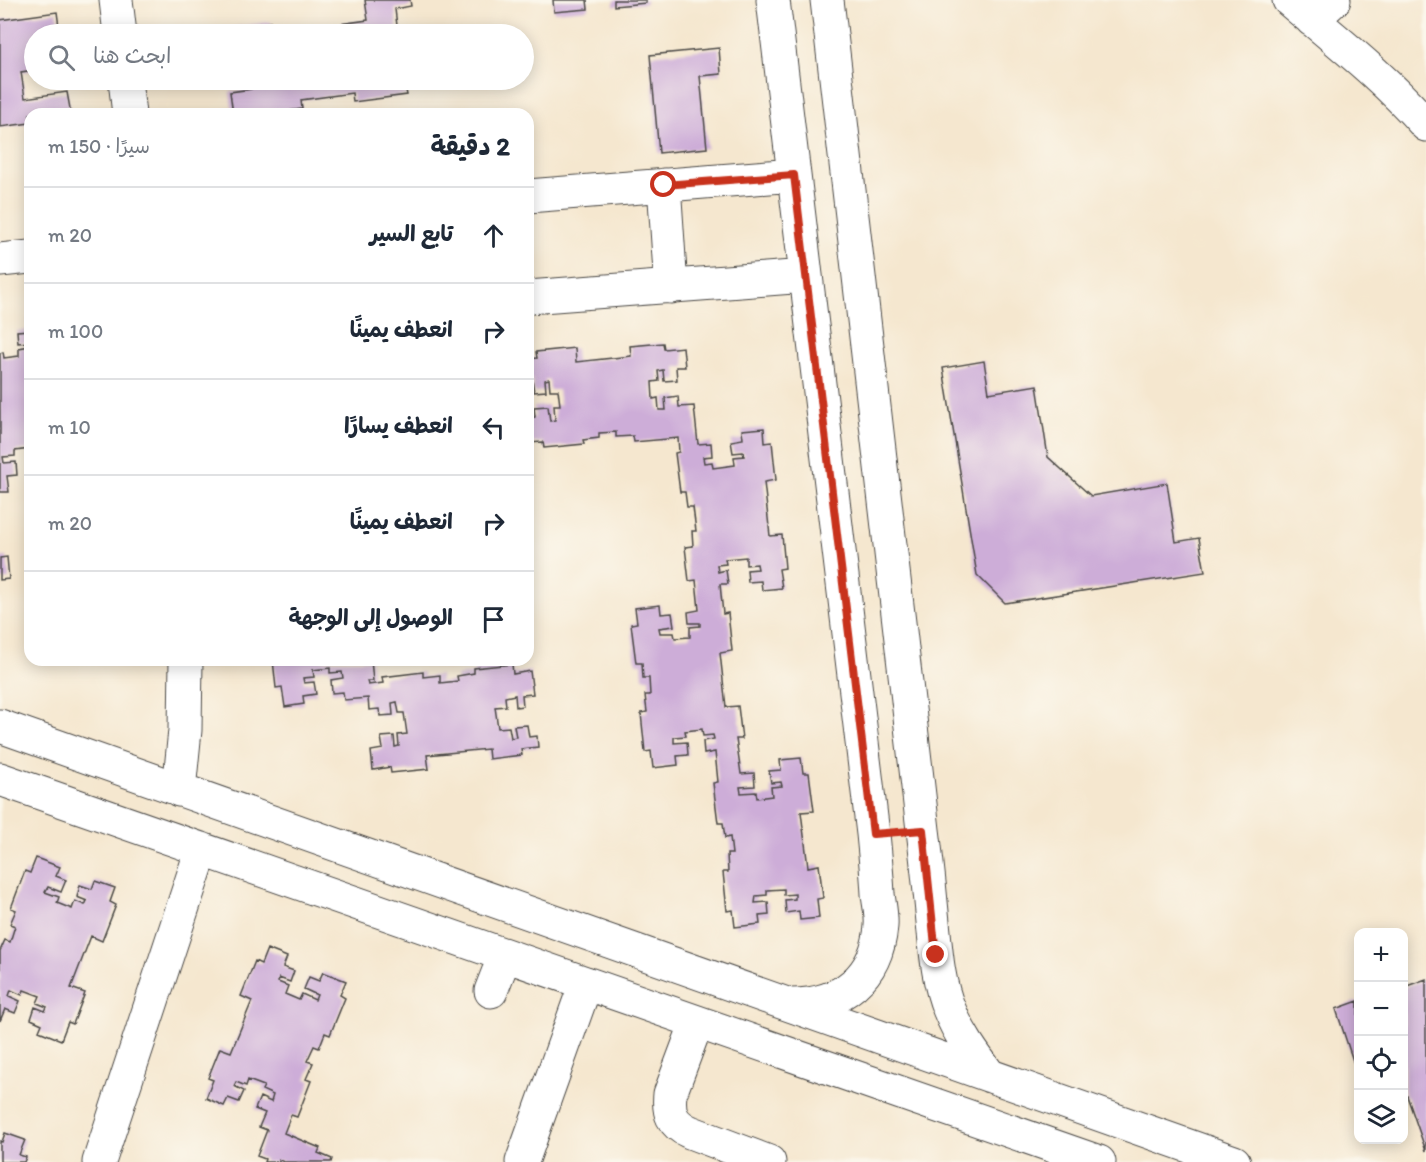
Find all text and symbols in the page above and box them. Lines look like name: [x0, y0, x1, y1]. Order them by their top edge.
search box: [24, 24, 534, 90]
icon: search: [45, 41, 78, 74]
text: ابحث هنا: [93, 42, 172, 69]
text: 2 دقيقة: [430, 130, 510, 162]
text: سيرًا · 150 m: [48, 134, 150, 158]
route start: [650, 171, 676, 197]
icon: ahead: [477, 219, 510, 252]
text: تابع السير: [370, 220, 453, 247]
text: 20 m: [48, 223, 92, 247]
icon: right: [477, 315, 510, 348]
text: انعطف يمينًا: [350, 316, 453, 343]
text: 100 m: [48, 319, 103, 343]
icon: left: [477, 411, 510, 444]
text: انعطف يسارًا: [344, 412, 453, 439]
text: 10 m: [48, 415, 91, 439]
icon: right: [477, 507, 510, 540]
text: انعطف يمينًا: [350, 508, 453, 535]
text: 20 m: [48, 511, 92, 535]
icon: arrive: [477, 603, 510, 636]
text: الوصول إلى الوجهة: [288, 604, 453, 631]
map controls: [1354, 928, 1408, 1144]
button: +: [1354, 928, 1408, 982]
route end: [922, 941, 948, 967]
button: −: [1354, 982, 1408, 1036]
button: locate: [1354, 1036, 1408, 1090]
button: layers: [1354, 1090, 1408, 1144]

